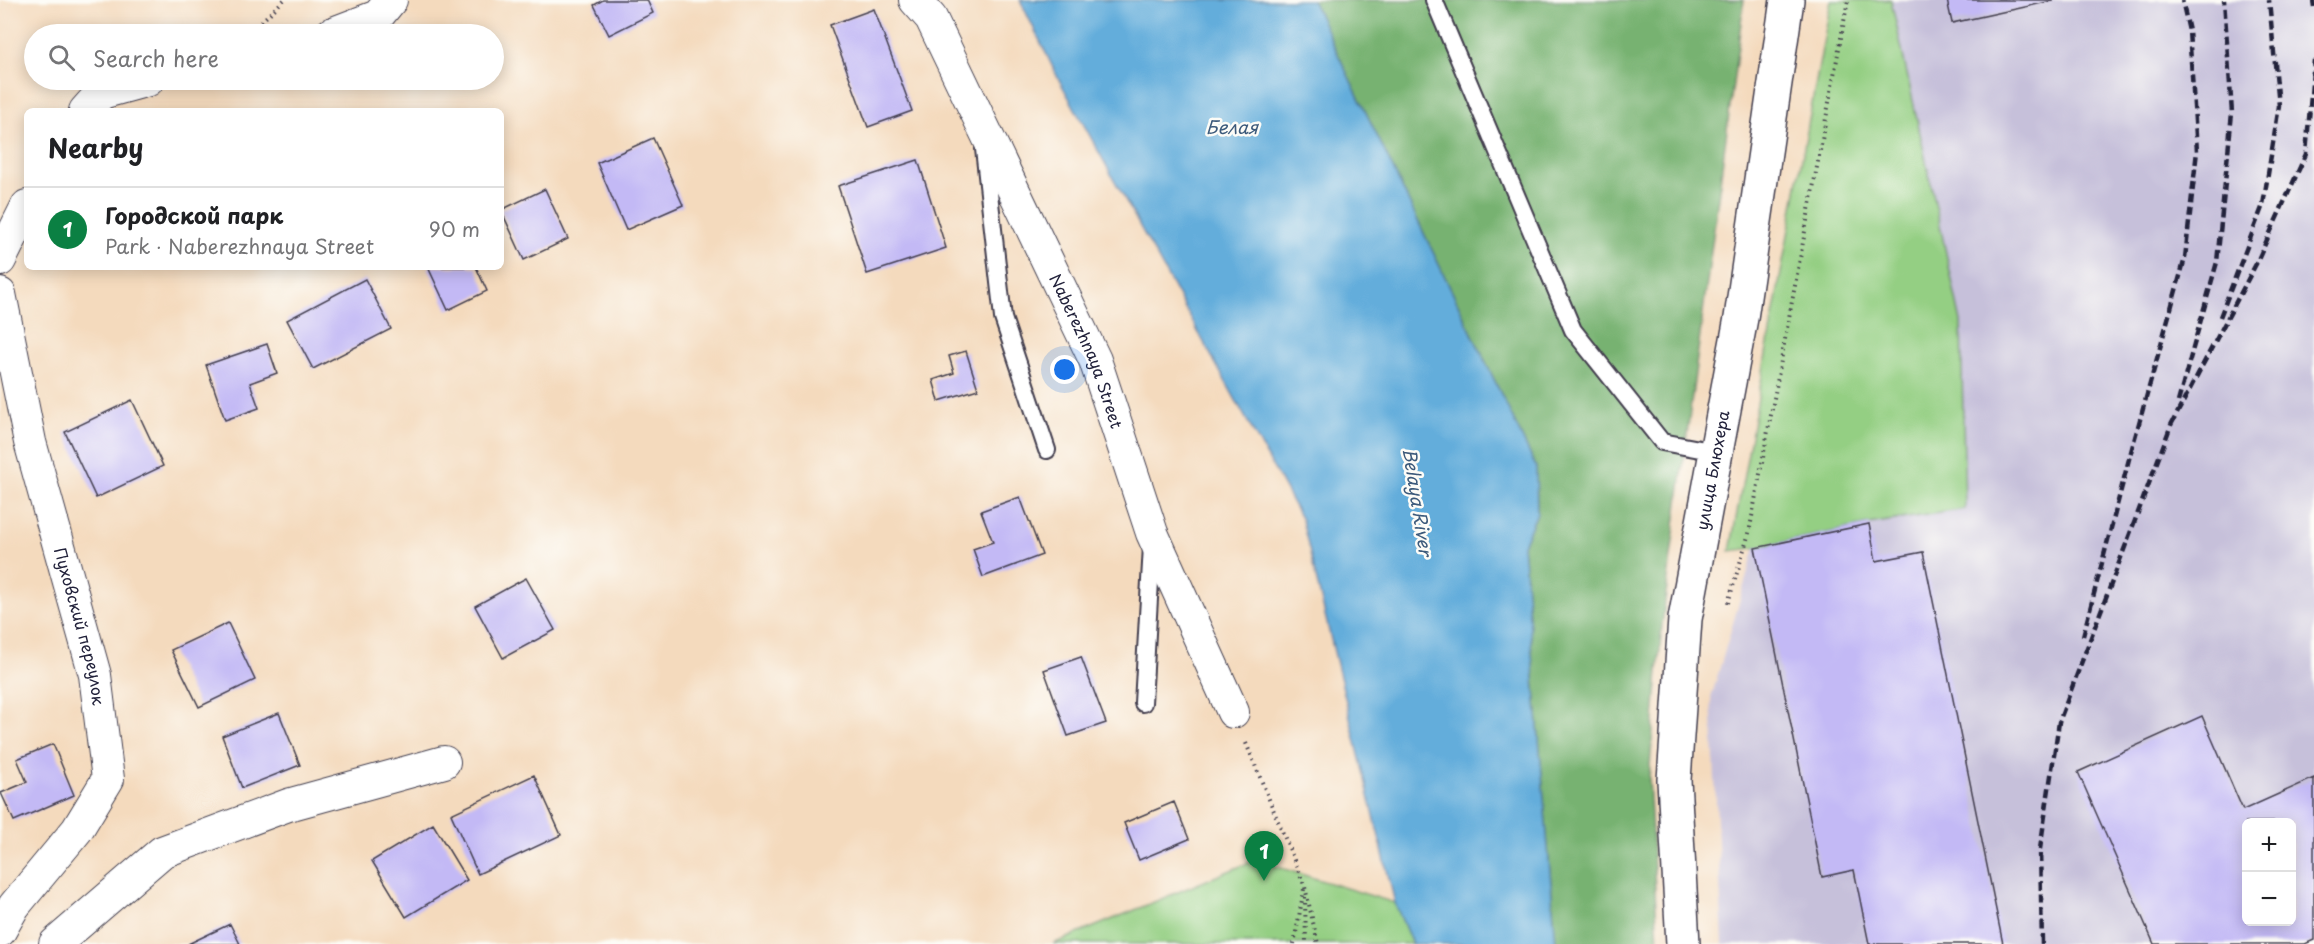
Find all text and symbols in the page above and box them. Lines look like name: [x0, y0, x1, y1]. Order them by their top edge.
search box: [24, 24, 504, 90]
icon: search: [45, 41, 78, 74]
text: Search here: [93, 41, 219, 74]
water label: Белая: [1206, 113, 1259, 140]
text: Nearby: [48, 128, 143, 167]
text: Городской парк: [105, 198, 283, 231]
text: 1: [63, 214, 72, 244]
text: 90 m: [429, 214, 480, 244]
text: Park · Naberezhnaya Street: [105, 231, 374, 261]
street label: Naberezhnaya Street: [1044, 269, 1130, 432]
your location: [1050, 355, 1079, 384]
street label: улица Блюхера: [1689, 408, 1735, 532]
water label: Belaya River: [1397, 446, 1441, 560]
street label: Пуховский переулок: [49, 544, 112, 707]
map controls: [2242, 818, 2296, 926]
button: +: [2242, 818, 2296, 872]
pin: 1: [1244, 832, 1284, 881]
button: −: [2242, 872, 2296, 926]

